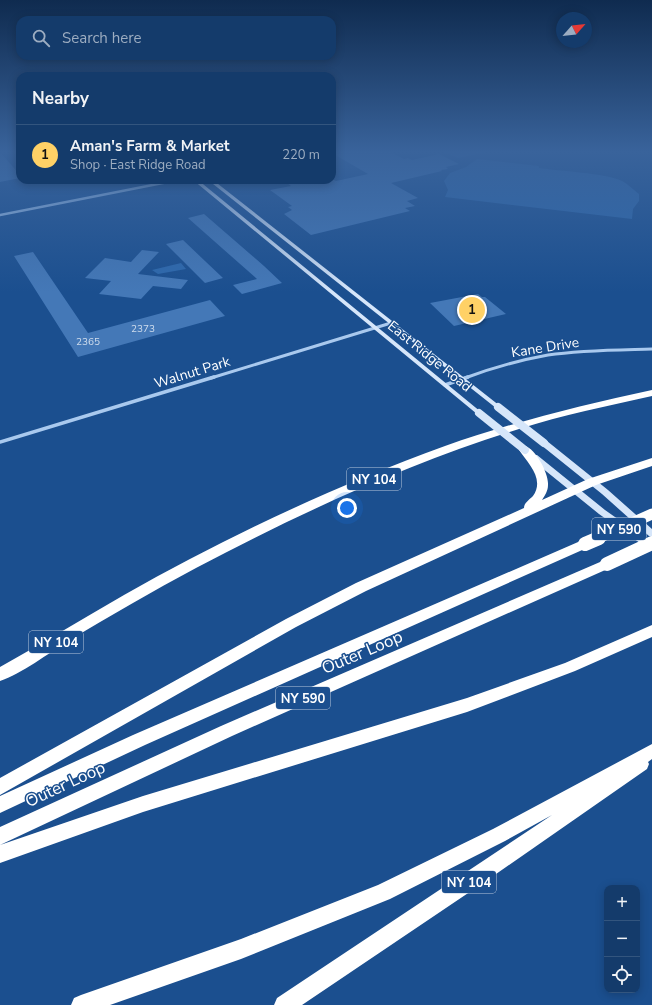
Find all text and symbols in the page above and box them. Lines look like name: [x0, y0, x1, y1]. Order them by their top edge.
north arrow: [556, 12, 592, 48]
search box: [16, 16, 336, 60]
icon: search: [30, 27, 52, 49]
text: Search here: [62, 28, 142, 48]
text: Nearby: [32, 87, 89, 110]
text: Aman's Farm & Market: [70, 136, 230, 156]
text: 1: [41, 146, 49, 164]
text: 220 m: [282, 146, 320, 164]
text: Shop · East Ridge Road: [70, 156, 206, 174]
pin: 1: [459, 295, 485, 325]
street label: East Ridge Road: [384, 317, 476, 396]
house number: 2373: [131, 322, 155, 336]
street label: Kane Drive: [510, 333, 580, 362]
house number: 2365: [76, 335, 100, 349]
street label: Walnut Park: [152, 352, 233, 393]
road number: NY 104: [347, 468, 401, 490]
your location: [337, 498, 357, 518]
road number: NY 590: [592, 518, 646, 540]
street label: Outer Loop: [318, 625, 406, 680]
road number: NY 104: [29, 631, 83, 653]
road number: NY 590: [276, 687, 330, 709]
street label: Outer Loop: [21, 756, 109, 813]
road number: NY 104: [442, 871, 496, 893]
map controls: [604, 885, 640, 993]
button: +: [604, 885, 640, 921]
button: −: [604, 921, 640, 957]
button: locate: [604, 957, 640, 993]

